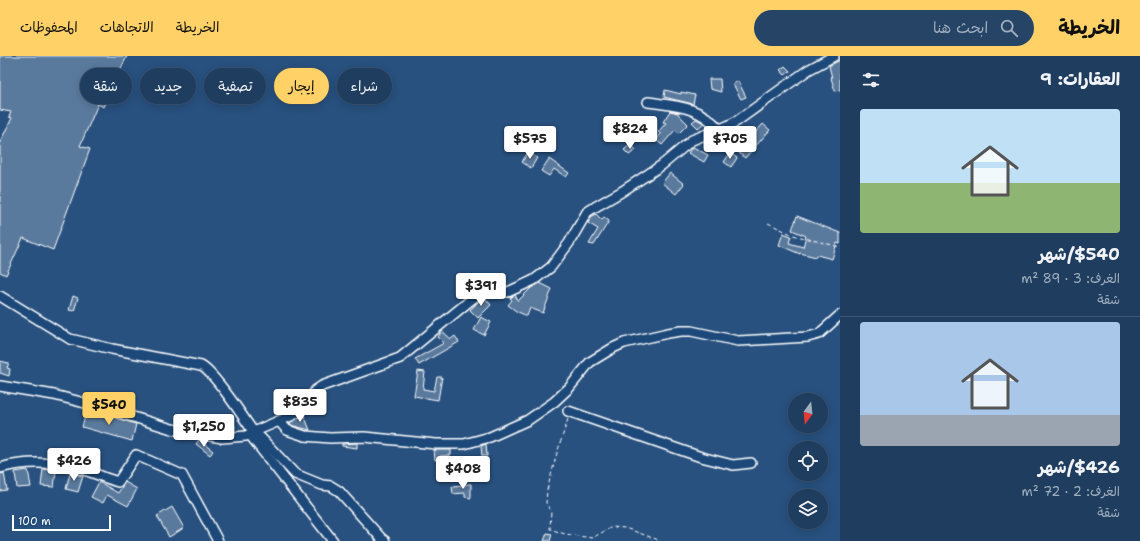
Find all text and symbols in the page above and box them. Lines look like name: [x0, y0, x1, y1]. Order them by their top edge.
search box: [754, 10, 1034, 46]
text: الخريطة: [1058, 15, 1120, 40]
icon: search: [998, 17, 1020, 39]
text: المحفوظات: [20, 18, 78, 36]
text: الاتجاهات: [100, 18, 154, 36]
text: الخريطة: [176, 18, 219, 36]
text: ابحث هنا: [933, 18, 988, 38]
chip: شقة: [80, 68, 132, 104]
chip: جديد: [140, 68, 196, 104]
chip: تصفية: [204, 68, 266, 104]
chip: إيجار: [274, 68, 329, 104]
chip: شراء: [337, 68, 392, 104]
text: العقارات: 9: [1040, 68, 1120, 90]
icon: filters: [860, 69, 882, 91]
pin: $824: [606, 116, 654, 150]
text: $824: [612, 120, 648, 137]
pin: $575: [506, 126, 554, 160]
pin: $705: [706, 126, 754, 160]
text: $575: [513, 130, 547, 147]
text: $705: [713, 130, 747, 147]
icon: home: [954, 135, 1026, 207]
text: $540/شهر: [1038, 243, 1120, 265]
text: الغرف: 3 · 89 m²: [1021, 270, 1120, 287]
pin: $391: [457, 273, 505, 307]
text: $391: [465, 277, 497, 294]
text: شقة: [1097, 291, 1120, 308]
icon: home: [954, 348, 1026, 420]
pin: $835: [276, 389, 324, 423]
pin: $540: [85, 392, 133, 426]
text: $835: [282, 393, 318, 410]
north arrow: [788, 393, 828, 433]
map controls: [788, 393, 828, 529]
text: $540: [91, 396, 127, 413]
pin: $1,250: [171, 414, 237, 448]
text: $1,250: [182, 418, 226, 435]
button: locate: [788, 441, 828, 481]
pin: $426: [50, 448, 98, 482]
text: $426: [56, 452, 92, 469]
pin: $408: [439, 456, 487, 490]
text: $426/شهر: [1038, 456, 1120, 478]
text: $408: [445, 460, 481, 477]
text: الغرف: 2 · 72 m²: [1022, 483, 1120, 500]
button: layers: [788, 489, 828, 529]
text: شقة: [1097, 504, 1120, 521]
scale bar: [12, 513, 111, 532]
text: 100 m: [18, 514, 51, 529]

